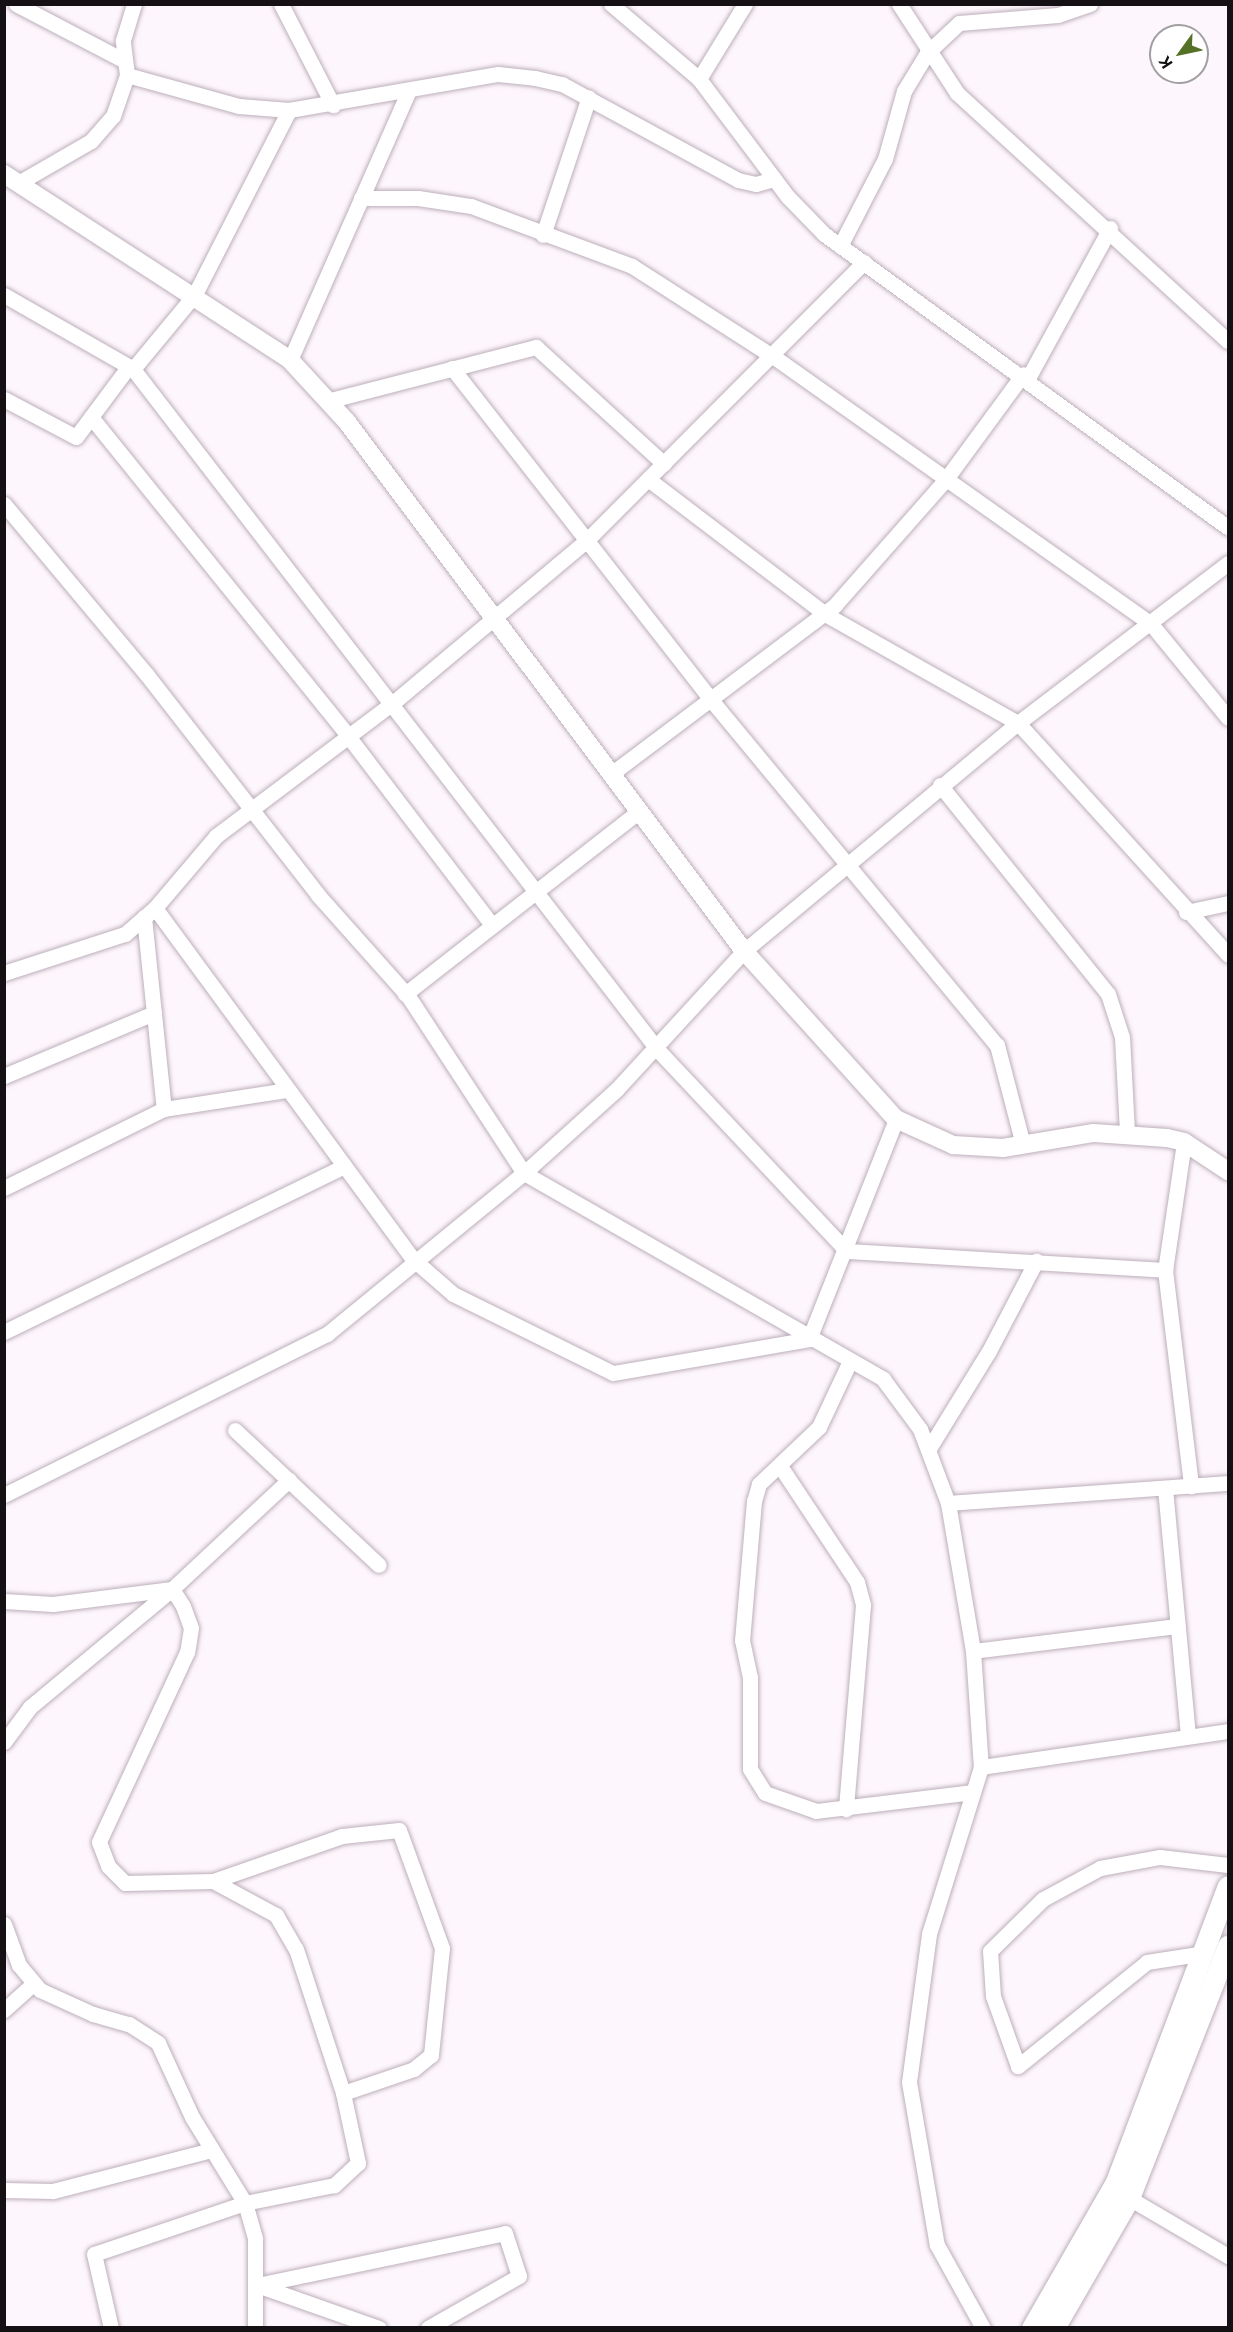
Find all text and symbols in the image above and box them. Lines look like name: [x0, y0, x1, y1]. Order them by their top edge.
north arrow: [1149, 24, 1209, 84]
text: K: [1153, 52, 1178, 73]

